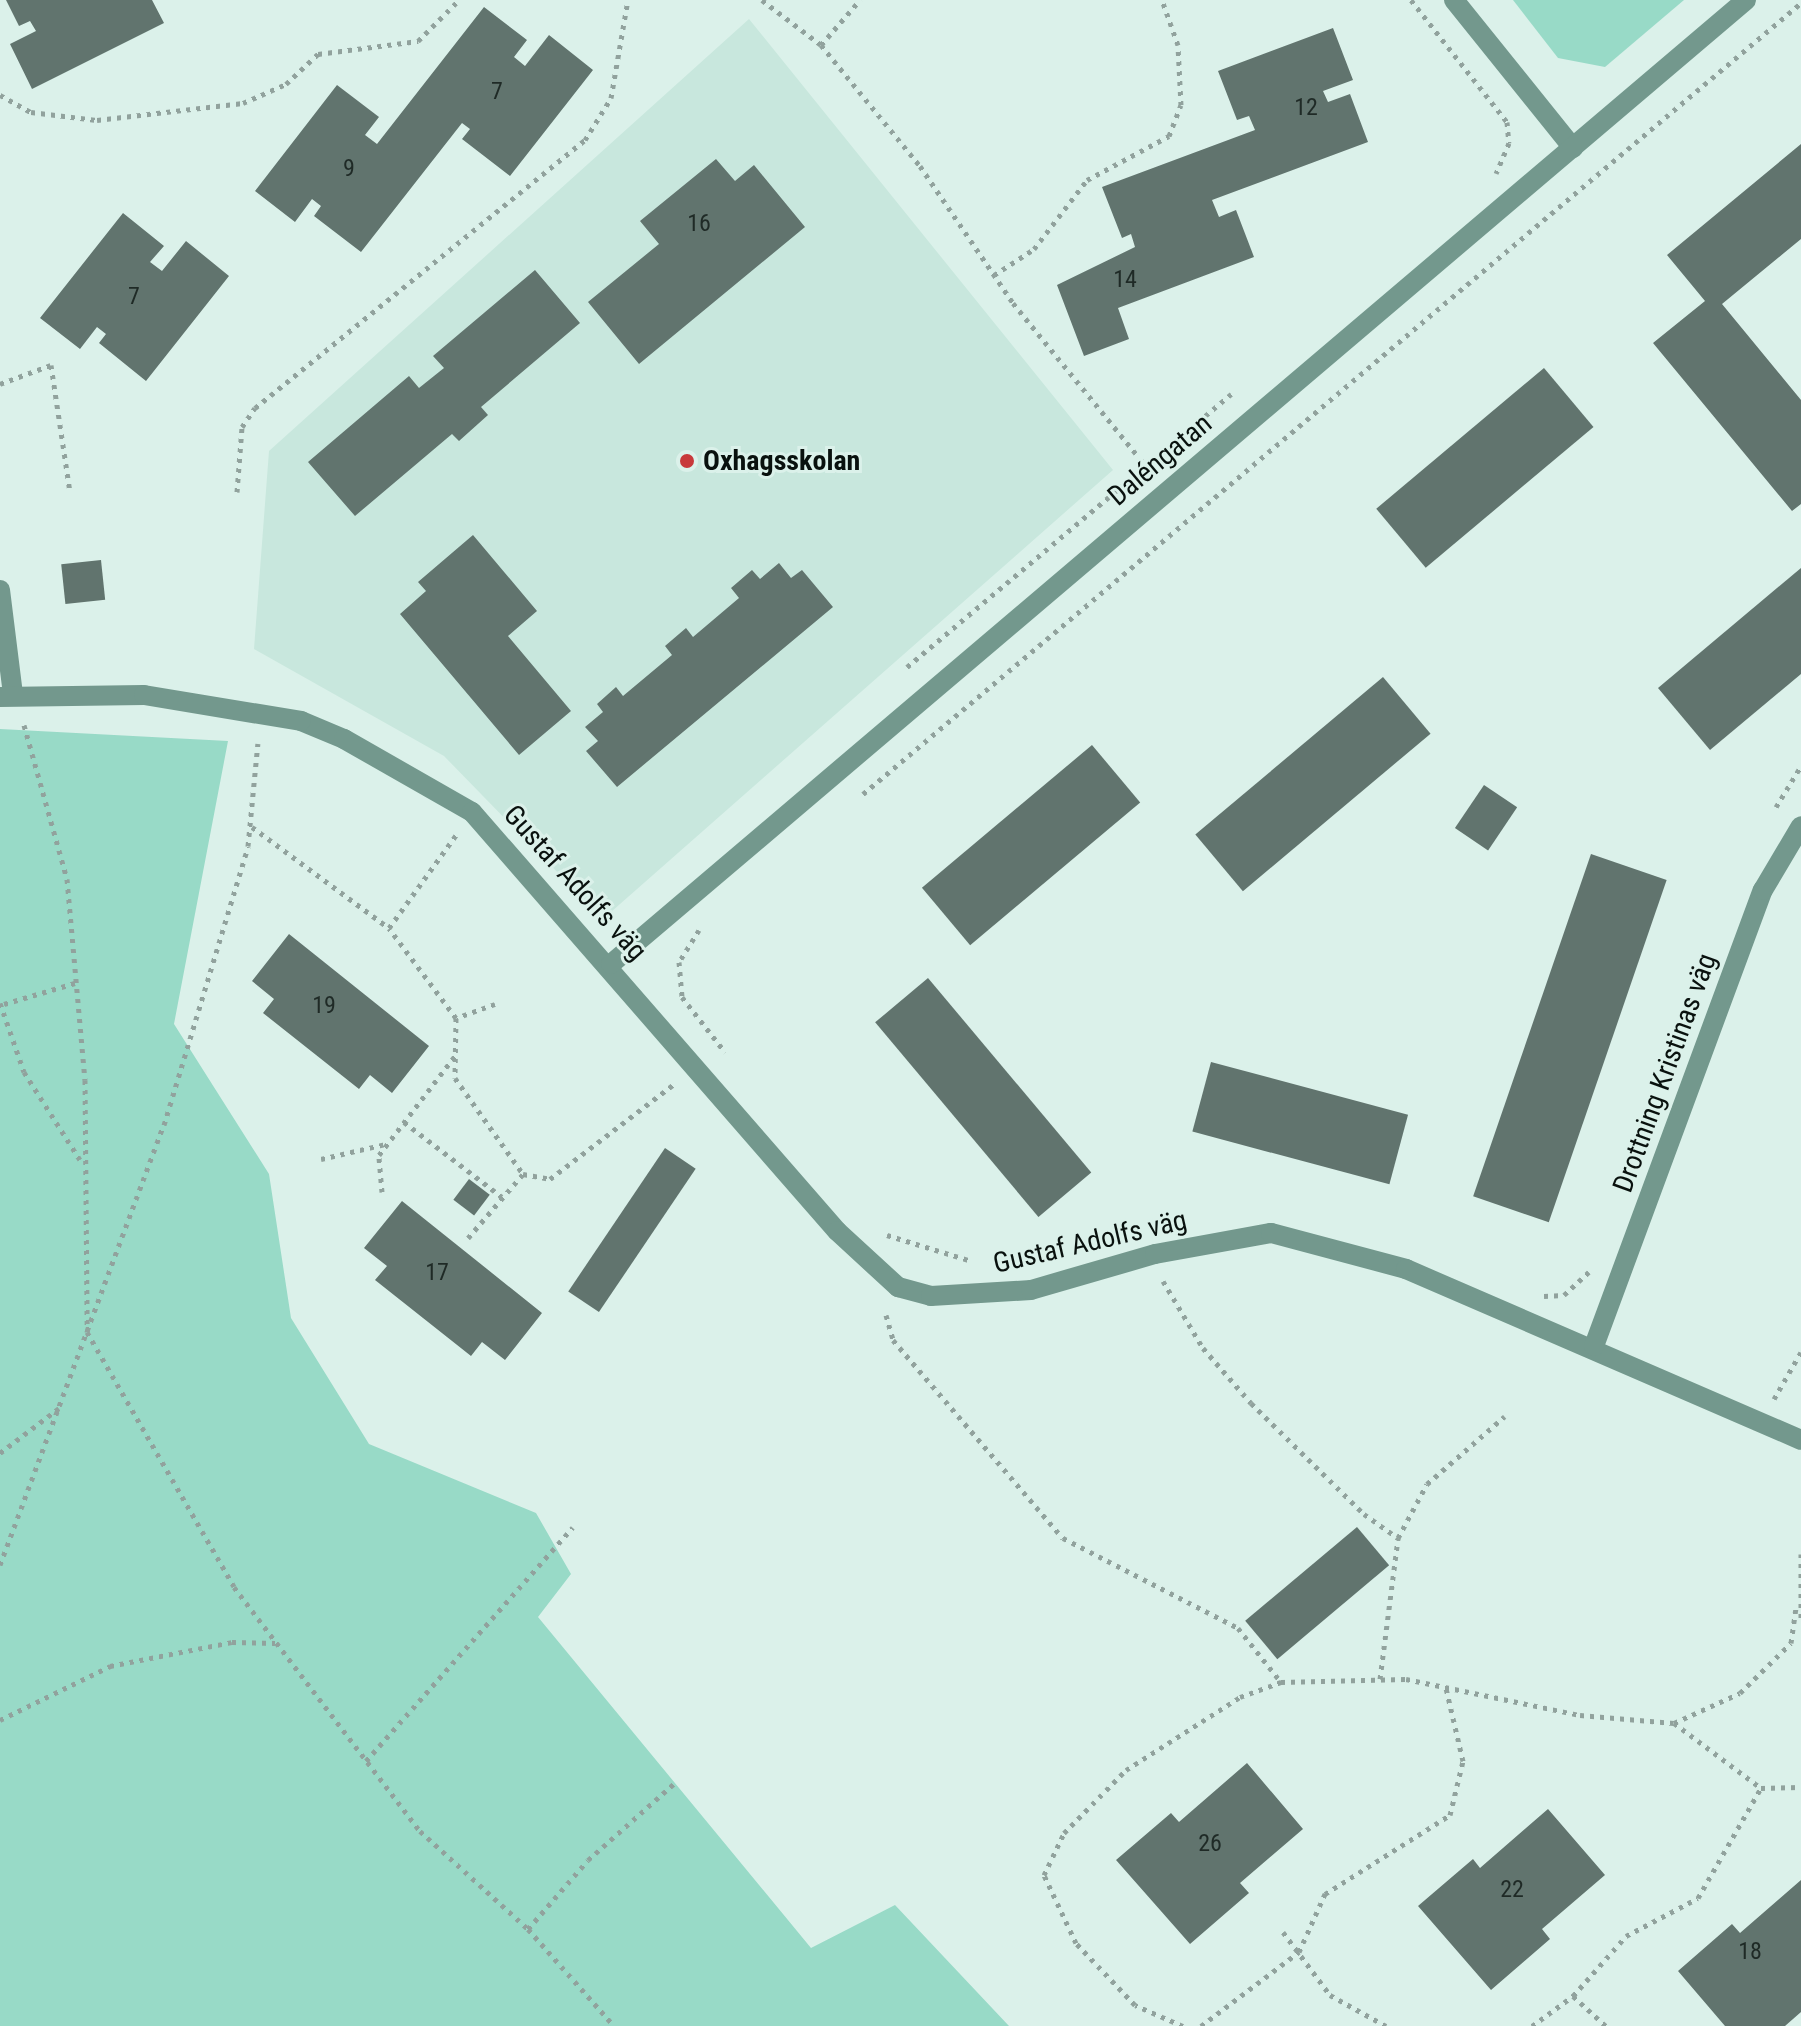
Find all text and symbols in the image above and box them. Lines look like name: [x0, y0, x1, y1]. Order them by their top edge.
house number: 7: [491, 78, 503, 106]
house number: 12: [1294, 94, 1318, 122]
house number: 9: [343, 155, 355, 183]
house number: 16: [687, 210, 711, 238]
house number: 14: [1113, 266, 1137, 294]
house number: 7: [128, 283, 140, 311]
street label: Daléngatan: [1101, 407, 1219, 513]
place label: Oxhagsskolan: [703, 444, 860, 478]
marker: Oxhagsskolan: [678, 452, 696, 470]
street label: Gustaf Adolfs väg: [496, 798, 654, 968]
street label: Drottning Kristinas väg: [1606, 949, 1724, 1197]
house number: 19: [312, 992, 336, 1020]
street label: Gustaf Adolfs väg: [990, 1203, 1190, 1281]
house number: 17: [425, 1259, 449, 1287]
house number: 26: [1198, 1830, 1222, 1858]
house number: 22: [1500, 1876, 1524, 1904]
house number: 18: [1738, 1938, 1762, 1966]

